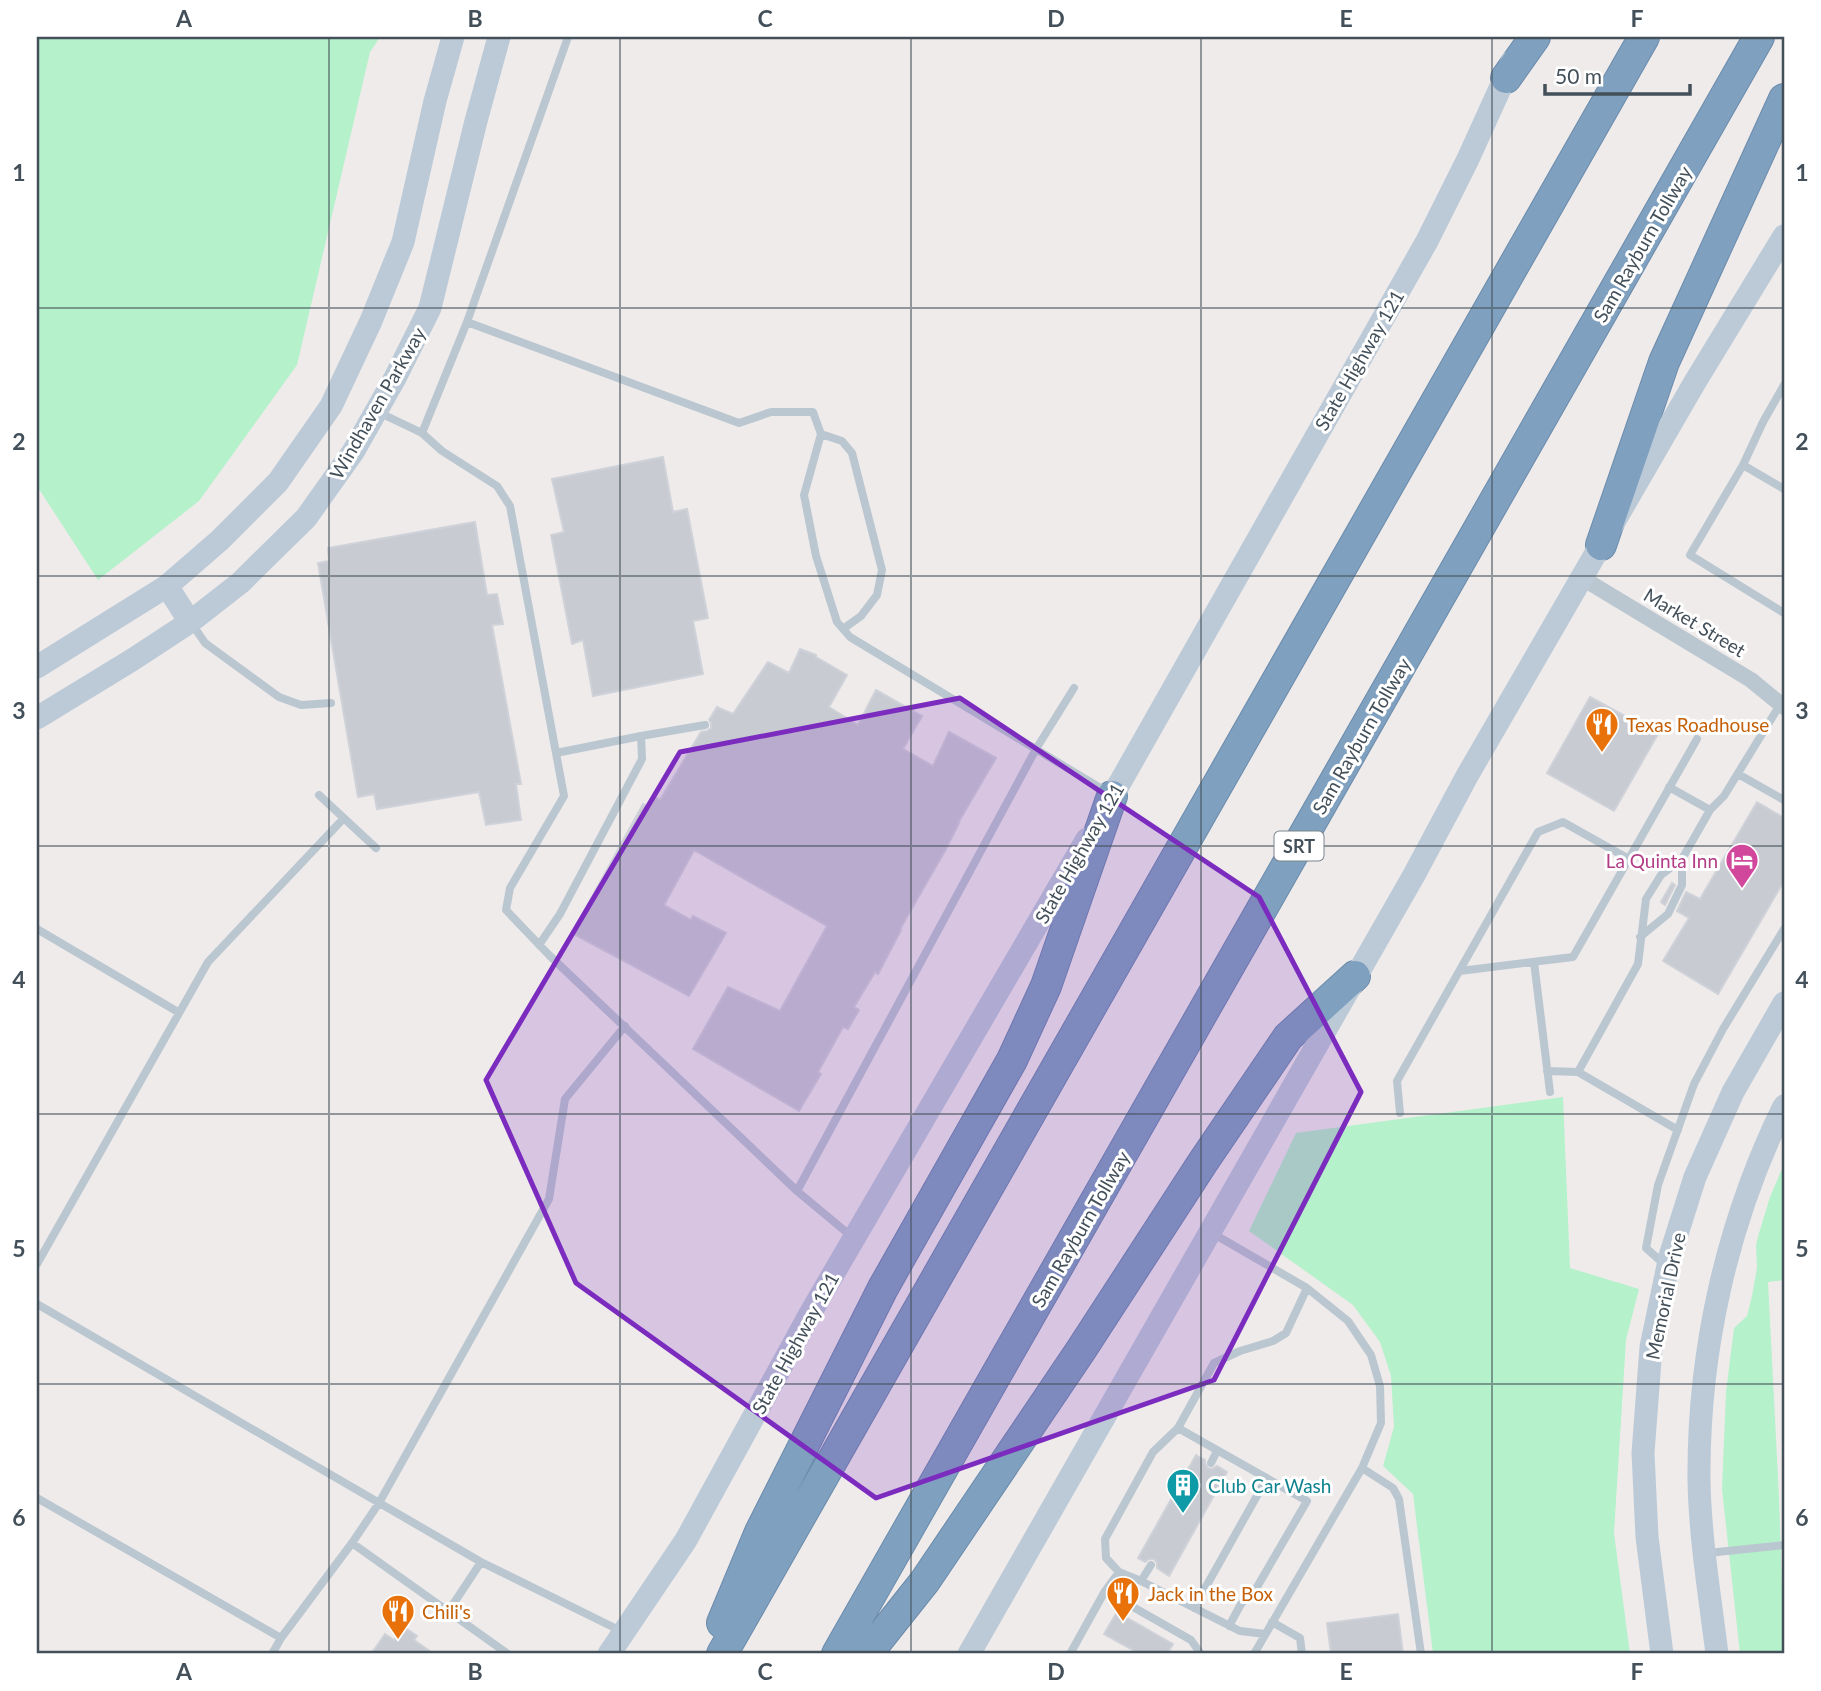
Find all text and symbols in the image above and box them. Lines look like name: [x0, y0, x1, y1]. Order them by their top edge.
text: A: [175, 4, 193, 32]
text: B: [467, 4, 483, 32]
text: C: [757, 4, 773, 32]
text: D: [1047, 4, 1065, 32]
text: E: [1339, 4, 1353, 32]
text: F: [1630, 4, 1644, 32]
scale bar: [1545, 52, 1690, 96]
text: 50 m: [1555, 63, 1602, 88]
text: 1: [12, 158, 26, 186]
text: 1: [1795, 158, 1809, 186]
street label: Sam Rayburn Tollway: [1588, 162, 1696, 326]
street label: State Highway 121: [1309, 286, 1409, 434]
street label: Windhaven Parkway: [324, 323, 430, 483]
text: 2: [12, 427, 26, 455]
text: 2: [1795, 427, 1809, 455]
street label: Market Street: [1640, 583, 1750, 661]
street label: Sam Rayburn Tollway: [1307, 654, 1415, 818]
text: 3: [12, 696, 26, 724]
text: 3: [1795, 696, 1809, 724]
restaurant icon: Texas Roadhouse: [1583, 705, 1621, 754]
place label: Texas Roadhouse: [1626, 713, 1769, 736]
street label: State Highway 121: [1029, 779, 1129, 927]
road number: SRT: [1274, 832, 1324, 860]
hotel icon: La Quinta Inn: [1723, 841, 1761, 890]
place label: La Quinta Inn: [1606, 849, 1718, 872]
text: 4: [12, 965, 26, 993]
text: 4: [1795, 965, 1809, 993]
street label: Sam Rayburn Tollway: [1026, 1147, 1134, 1311]
street label: Memorial Drive: [1640, 1230, 1690, 1362]
text: 5: [12, 1234, 26, 1262]
text: 5: [1795, 1234, 1809, 1262]
street label: State Highway 121: [747, 1268, 843, 1418]
building icon: Club Car Wash: [1164, 1466, 1202, 1515]
place label: Club Car Wash: [1208, 1474, 1331, 1497]
text: 6: [12, 1503, 26, 1531]
text: 6: [1795, 1503, 1809, 1531]
restaurant icon: Jack in the Box: [1104, 1574, 1142, 1623]
place label: Jack in the Box: [1148, 1582, 1274, 1605]
restaurant icon: Chili's: [379, 1592, 417, 1641]
place label: Chili's: [422, 1600, 471, 1623]
text: A: [175, 1657, 193, 1685]
text: B: [467, 1657, 483, 1685]
text: C: [757, 1657, 773, 1685]
text: D: [1047, 1657, 1065, 1685]
text: E: [1339, 1657, 1353, 1685]
text: F: [1630, 1657, 1644, 1685]

